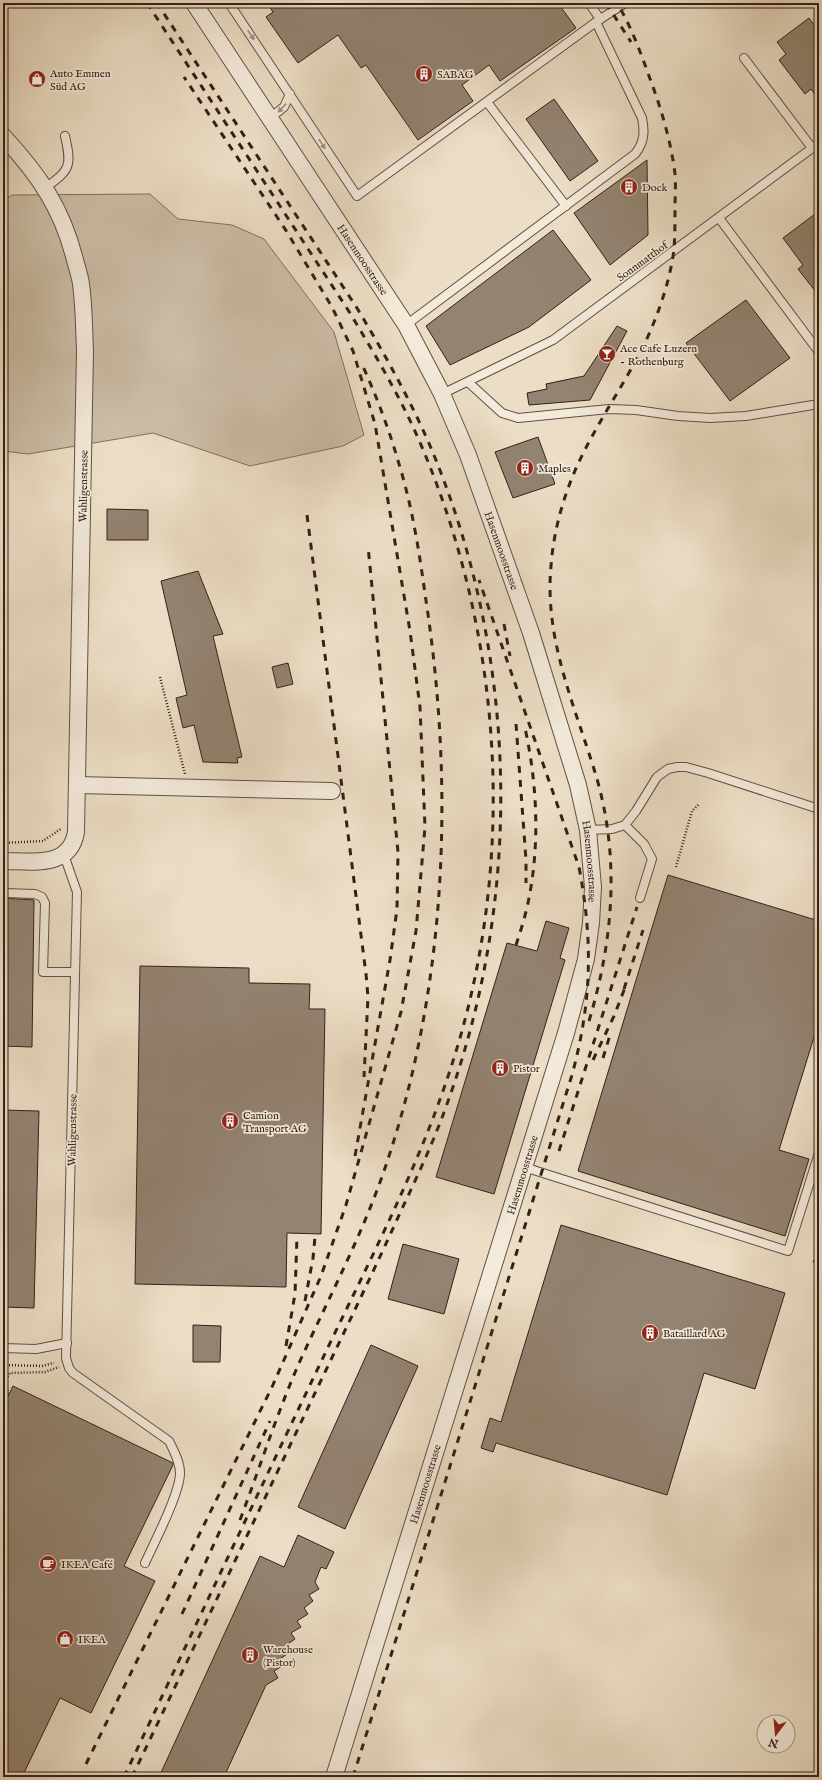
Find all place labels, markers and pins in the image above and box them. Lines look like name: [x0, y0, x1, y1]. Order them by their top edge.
building icon: SABAG: [414, 64, 434, 84]
place label: Auto Emmen Süd AG: [49, 67, 111, 94]
place label: SABAG: [437, 68, 474, 82]
shop icon: Auto Emmen Süd AG: [27, 69, 47, 89]
building icon: Dock: [619, 177, 639, 197]
place label: Dock: [642, 181, 667, 195]
place label: Ace Cafe Luzern - Rothenburg: [619, 342, 697, 369]
bar icon: Ace Cafe Luzern - Rothenburg: [597, 344, 617, 364]
building icon: Maples: [515, 458, 535, 478]
place label: Maples: [538, 462, 571, 476]
building icon: Pistor: [490, 1058, 510, 1078]
place label: Pistor: [513, 1062, 540, 1076]
place label: Camion Transport AG: [243, 1109, 307, 1136]
building icon: Camion Transport AG: [220, 1111, 240, 1131]
building icon: Bataillard AG: [640, 1323, 660, 1343]
place label: Bataillard AG: [663, 1327, 726, 1341]
cafe icon: IKEA Café: [38, 1554, 58, 1574]
place label: IKEA Café: [61, 1558, 113, 1572]
shop icon: IKEA: [55, 1629, 75, 1649]
place label: IKEA: [78, 1633, 106, 1647]
place label: Warehouse (Pistor): [263, 1643, 313, 1670]
building icon: Warehouse (Pistor): [240, 1645, 260, 1665]

